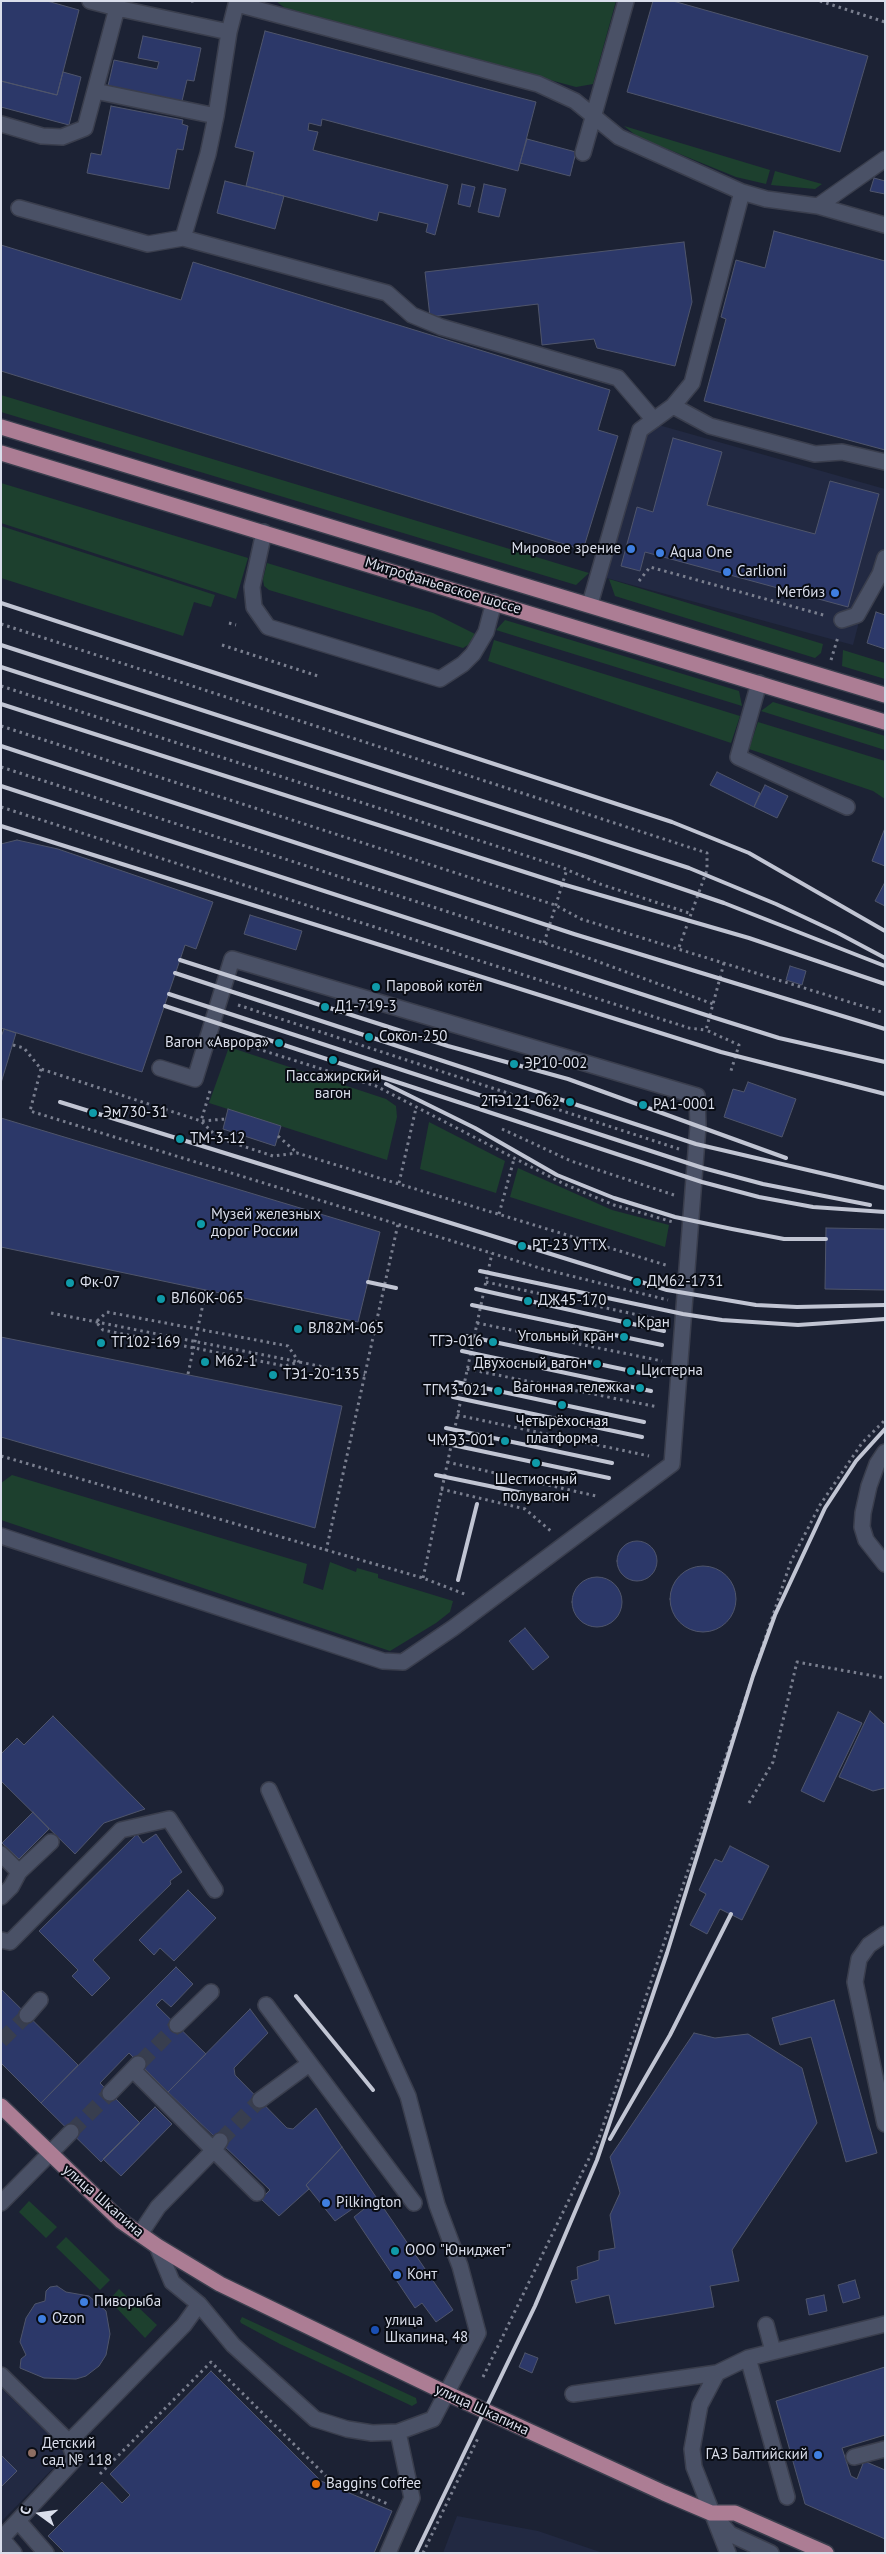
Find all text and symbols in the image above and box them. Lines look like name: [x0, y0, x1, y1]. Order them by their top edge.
place label: Мировое зрение: [511, 540, 621, 558]
marker: Мировое зрение: [625, 543, 637, 555]
place label: Aqua One: [670, 544, 732, 562]
marker: Aqua One: [654, 547, 666, 559]
street label: Митрофаньевское шоссе: [363, 554, 523, 618]
place label: Carlioni: [737, 563, 787, 581]
marker: Carlioni: [721, 566, 733, 578]
place label: Метбиз: [777, 584, 825, 602]
marker: Метбиз: [829, 587, 841, 599]
place label: Паровой котёл: [386, 978, 483, 996]
marker: Паровой котёл: [370, 981, 382, 993]
place label: Д1-719-3: [335, 998, 397, 1016]
marker: Д1-719-3: [319, 1001, 331, 1013]
place label: Сокол-250: [379, 1028, 448, 1046]
marker: Сокол-250: [363, 1031, 375, 1043]
place label: Вагон «Аврора»: [165, 1034, 269, 1052]
marker: Вагон «Аврора»: [273, 1037, 285, 1049]
marker: Пассажирский вагон: [327, 1054, 339, 1066]
place label: ЭР10-002: [524, 1055, 587, 1073]
marker: ЭР10-002: [508, 1058, 520, 1070]
place label: Пассажирский вагон: [286, 1068, 380, 1103]
place label: 2ТЭ121-062: [480, 1093, 560, 1111]
marker: 2ТЭ121-062: [564, 1096, 576, 1108]
place label: РА1-0001: [653, 1096, 715, 1114]
marker: РА1-0001: [637, 1099, 649, 1111]
place label: Эм730-31: [103, 1104, 168, 1122]
marker: Эм730-31: [87, 1107, 99, 1119]
place label: ТМ-3-12: [190, 1130, 246, 1148]
marker: ТМ-3-12: [174, 1133, 186, 1145]
place label: Музей железных дорог России: [211, 1206, 321, 1241]
marker: Музей железных дорог России: [195, 1218, 207, 1230]
place label: РТ-23 УТТХ: [532, 1237, 607, 1255]
marker: РТ-23 УТТХ: [516, 1240, 528, 1252]
place label: ДМ62-1731: [647, 1273, 723, 1291]
place label: Фк-07: [80, 1274, 120, 1292]
marker: ДМ62-1731: [631, 1276, 643, 1288]
marker: Фк-07: [64, 1277, 76, 1289]
place label: ВЛ60К-065: [171, 1290, 244, 1308]
place label: ДЖ45-170: [538, 1292, 606, 1310]
marker: ВЛ60К-065: [155, 1293, 167, 1305]
marker: ДЖ45-170: [522, 1295, 534, 1307]
place label: Кран: [637, 1314, 670, 1332]
marker: Кран: [621, 1317, 633, 1329]
place label: ВЛ82М-065: [308, 1320, 384, 1338]
marker: ВЛ82М-065: [292, 1323, 304, 1335]
place label: Угольный кран: [518, 1328, 614, 1346]
marker: Угольный кран: [618, 1331, 630, 1343]
place label: ТГЭ-016: [429, 1333, 483, 1351]
place label: ТГ102-169: [111, 1334, 180, 1352]
marker: ТГЭ-016: [487, 1336, 499, 1348]
marker: ТГ102-169: [95, 1337, 107, 1349]
place label: М62-1: [215, 1353, 257, 1371]
place label: Двухосный вагон: [474, 1355, 587, 1373]
marker: М62-1: [199, 1356, 211, 1368]
marker: Двухосный вагон: [591, 1358, 603, 1370]
place label: Цистерна: [641, 1362, 703, 1380]
marker: Цистерна: [625, 1365, 637, 1377]
place label: ТЭ1-20-135: [283, 1366, 360, 1384]
marker: ТЭ1-20-135: [267, 1369, 279, 1381]
place label: Вагонная тележка: [513, 1379, 630, 1397]
place label: ТГМ3-021: [423, 1382, 488, 1400]
marker: Вагонная тележка: [634, 1382, 646, 1394]
marker: ТГМ3-021: [492, 1385, 504, 1397]
marker: Четырёхосная платформа: [556, 1399, 568, 1411]
place label: Четырёхосная платформа: [516, 1413, 608, 1448]
place label: ЧМЭ3-001: [427, 1432, 495, 1450]
marker: ЧМЭ3-001: [499, 1435, 511, 1447]
marker: Шестиосный полувагон: [530, 1457, 542, 1469]
place label: Шестиосный полувагон: [495, 1471, 577, 1506]
street label: улица Шкапина: [59, 2161, 147, 2241]
place label: Pilkington: [336, 2194, 401, 2212]
marker: Pilkington: [320, 2197, 332, 2209]
place label: ООО "Юниджет": [405, 2242, 511, 2260]
marker: ООО "Юниджет": [389, 2245, 401, 2257]
place label: Конт: [407, 2266, 437, 2284]
marker: Конт: [391, 2269, 403, 2281]
place label: Пиворыба: [94, 2293, 161, 2311]
marker: Пиворыба: [78, 2296, 90, 2308]
place label: Ozon: [52, 2310, 85, 2328]
place label: улица Шкапина, 48: [385, 2312, 468, 2347]
marker: Ozon: [36, 2313, 48, 2325]
marker: улица Шкапина, 48: [369, 2324, 381, 2336]
street label: улица Шкапина: [432, 2380, 532, 2440]
place label: Детский сад № 118: [42, 2435, 112, 2470]
place label: ГАЗ Балтийский: [706, 2446, 808, 2464]
marker: Детский сад № 118: [26, 2447, 38, 2459]
marker: ГАЗ Балтийский: [812, 2449, 824, 2461]
place label: Baggins Coffee: [326, 2475, 421, 2493]
marker: Baggins Coffee: [310, 2478, 322, 2490]
north arrow: [15, 2489, 65, 2539]
text: С: [16, 2504, 35, 2516]

